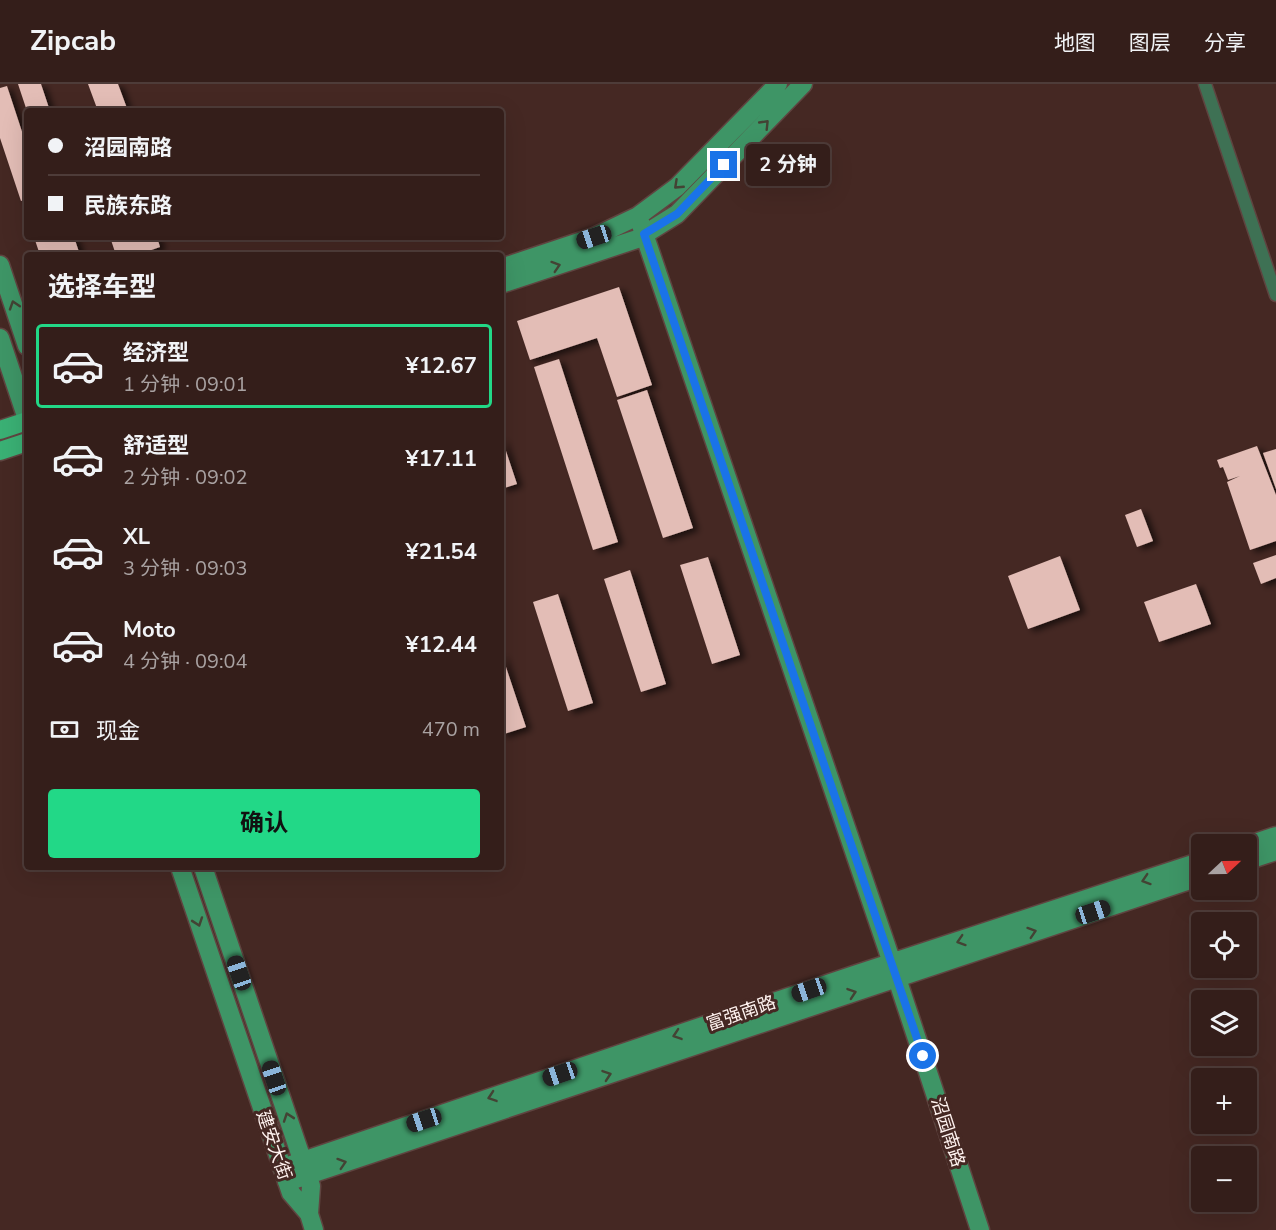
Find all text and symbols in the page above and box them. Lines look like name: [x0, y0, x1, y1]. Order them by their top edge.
text: Zipcab: [30, 22, 116, 60]
text: 地图: [1054, 29, 1096, 57]
text: 图层: [1129, 29, 1171, 57]
text: 分享: [1204, 29, 1246, 57]
one-way arrow: [757, 120, 768, 131]
text: 沼园南路: [84, 133, 172, 163]
callout: 2 分钟: [745, 144, 829, 186]
route end: [710, 151, 737, 178]
text: 2 分钟: [759, 151, 817, 178]
one-way arrow: [675, 178, 686, 189]
text: 民族东路: [84, 191, 172, 221]
car: [574, 223, 614, 251]
one-way arrow: [551, 261, 561, 273]
text: 选择车型: [48, 269, 156, 306]
one-way arrow: [8, 301, 21, 311]
text: 经济型: [123, 338, 189, 368]
icon: car: [51, 339, 105, 393]
text: ¥12.67: [406, 351, 477, 381]
text: 1 分钟 · 09:01: [123, 371, 248, 398]
text: 舒适型: [123, 431, 189, 461]
icon: car: [51, 432, 105, 486]
text: ¥17.11: [406, 444, 477, 474]
text: 2 分钟 · 09:02: [123, 464, 248, 491]
text: XL: [123, 522, 150, 552]
icon: car: [51, 525, 105, 579]
text: ¥21.54: [406, 537, 477, 567]
text: 3 分钟 · 09:03: [123, 555, 248, 582]
text: Moto: [123, 615, 176, 645]
icon: car: [51, 618, 105, 672]
text: ¥12.44: [406, 630, 477, 660]
text: 4 分钟 · 09:04: [123, 648, 248, 675]
icon: cash: [48, 713, 81, 746]
text: 现金: [96, 716, 140, 746]
text: 470 m: [422, 716, 480, 743]
button: 确认: [48, 789, 480, 858]
north arrow: [1191, 834, 1257, 900]
map controls: [1191, 834, 1257, 1212]
one-way arrow: [1141, 872, 1152, 885]
car: [1073, 898, 1113, 926]
button: locate: [1191, 912, 1257, 978]
one-way arrow: [191, 916, 204, 927]
one-way arrow: [1026, 927, 1037, 940]
one-way arrow: [956, 934, 967, 947]
car: [225, 953, 253, 993]
car: [789, 976, 829, 1004]
one-way arrow: [846, 987, 856, 1000]
street label: 富强南路: [703, 990, 779, 1036]
button: layers: [1191, 990, 1257, 1056]
one-way arrow: [672, 1028, 683, 1040]
route start: [909, 1042, 936, 1069]
car: [260, 1058, 288, 1098]
car: [540, 1060, 580, 1088]
button: +: [1191, 1068, 1257, 1134]
one-way arrow: [601, 1069, 612, 1082]
one-way arrow: [487, 1090, 498, 1103]
street label: 沼园南路: [925, 1094, 971, 1170]
car: [404, 1106, 444, 1134]
street label: 建安大街: [251, 1107, 297, 1183]
one-way arrow: [282, 1112, 295, 1123]
button: −: [1191, 1146, 1257, 1212]
one-way arrow: [336, 1158, 347, 1171]

